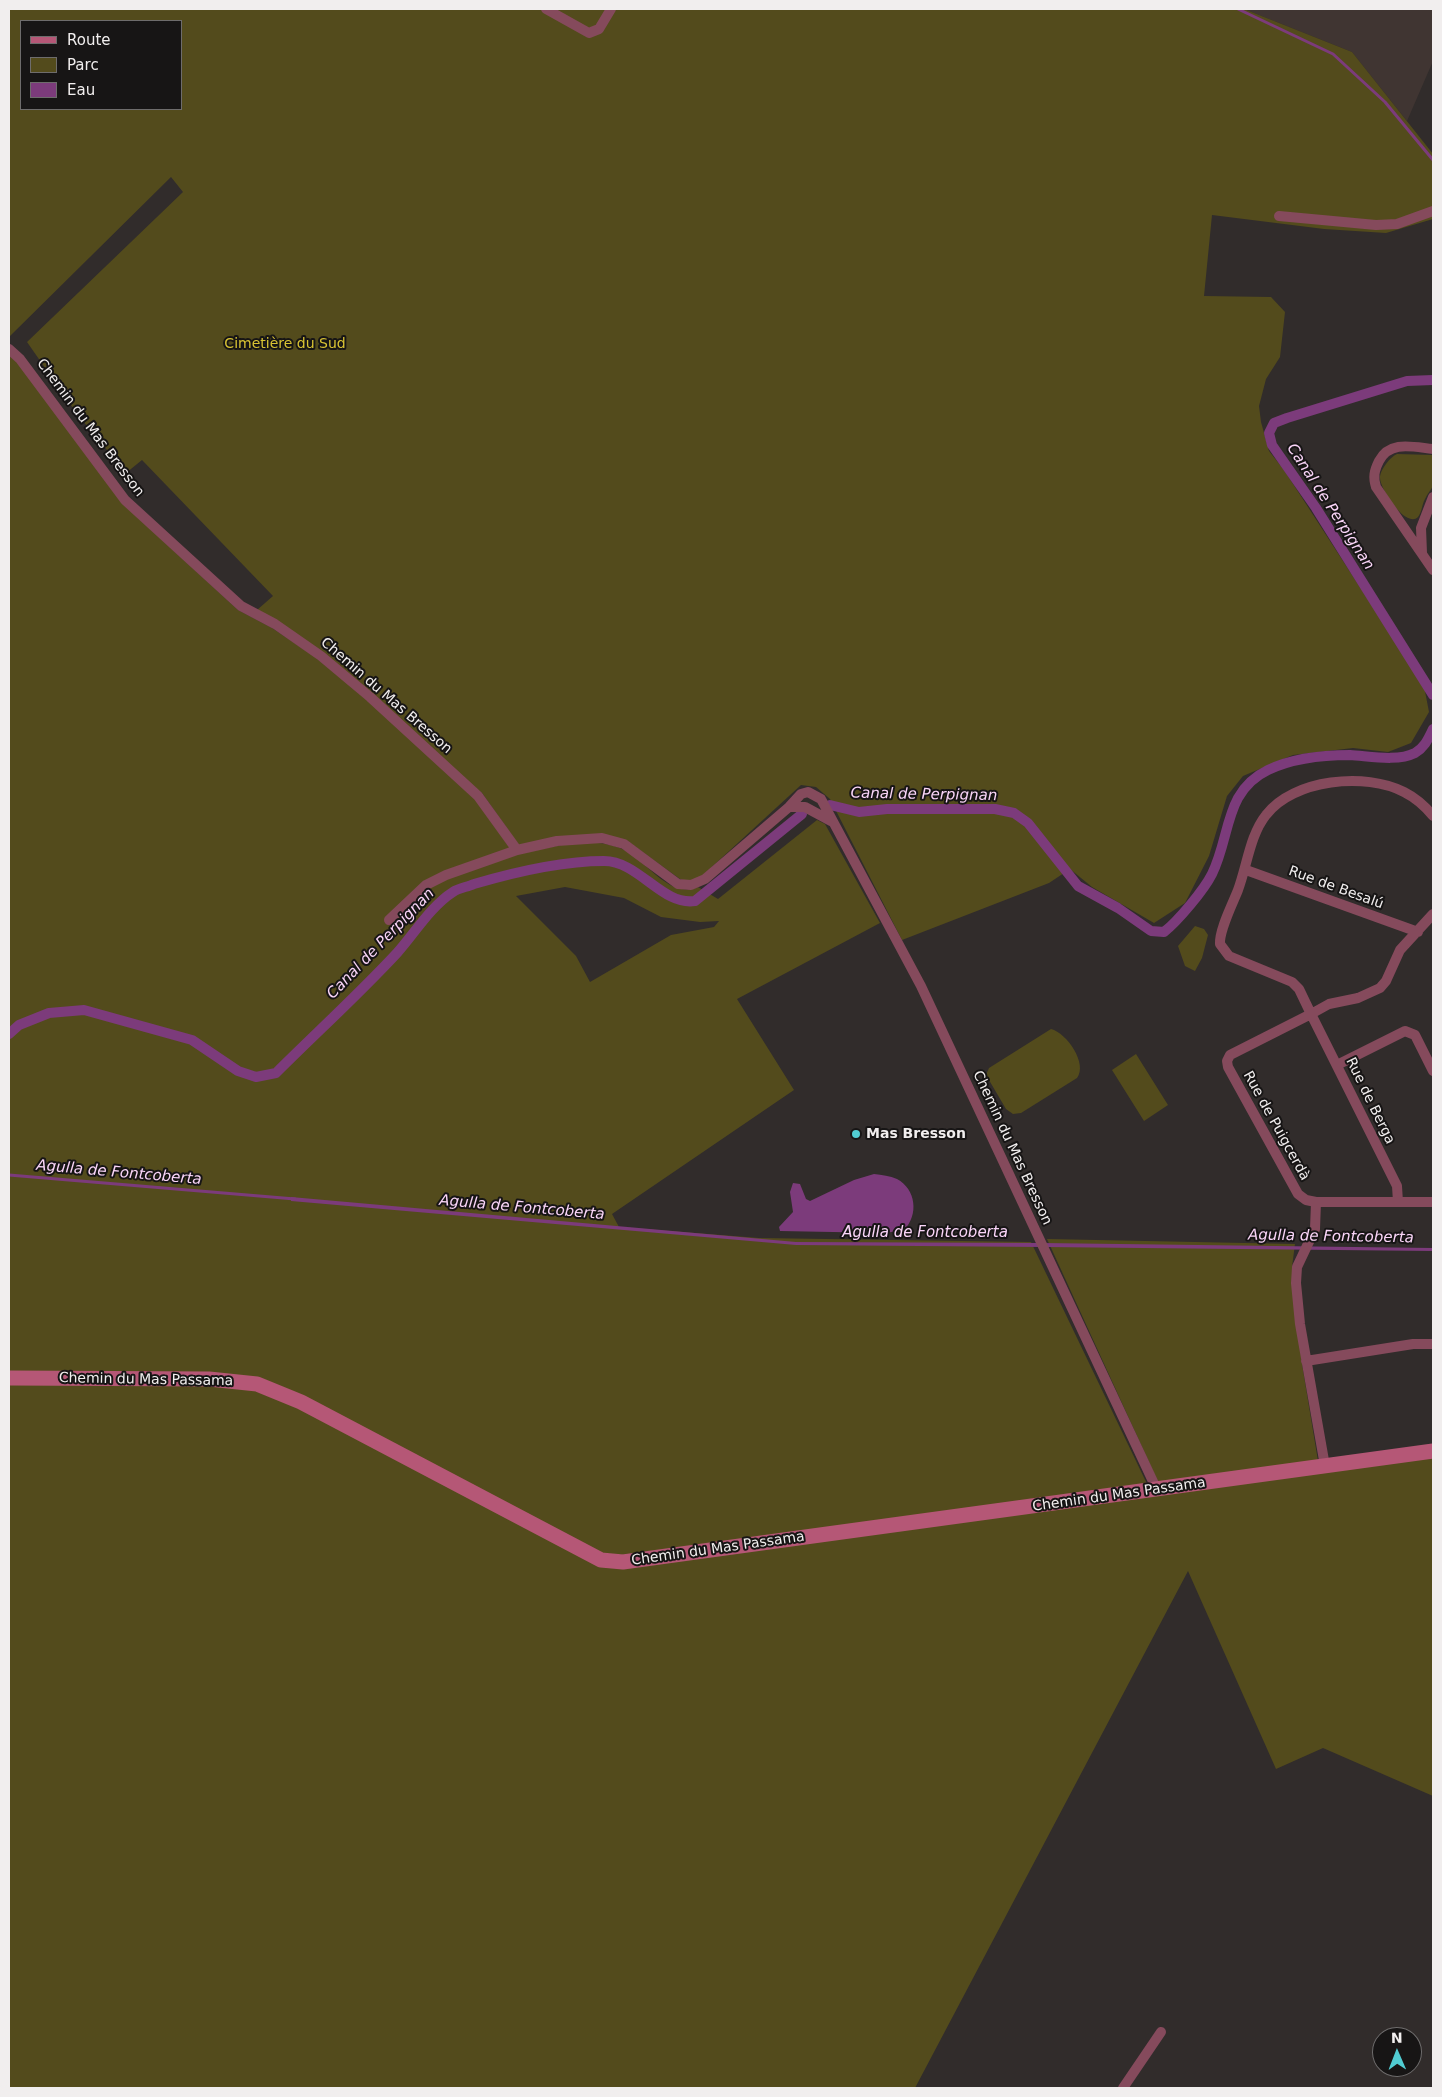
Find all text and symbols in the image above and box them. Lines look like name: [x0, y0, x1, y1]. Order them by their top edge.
legend: [20, 20, 182, 110]
text: Route: [67, 31, 111, 49]
text: Parc: [67, 56, 99, 74]
text: Eau: [67, 81, 95, 99]
park label: Cimetière du Sud: [224, 336, 346, 352]
street label: Chemin du Mas Bresson: [33, 356, 147, 500]
water label: Canal de Perpignan: [1283, 441, 1377, 573]
street label: Chemin du Mas Bresson: [317, 634, 455, 758]
water label: Canal de Perpignan: [851, 785, 997, 805]
street label: Rue de Besalú: [1286, 863, 1386, 913]
water label: Canal de Perpignan: [324, 885, 438, 1003]
street label: Rue de Berga: [1342, 1055, 1398, 1147]
street label: Chemin du Mas Bresson: [969, 1068, 1055, 1228]
street label: Rue de Puigcerdà: [1239, 1069, 1313, 1183]
place label: Mas Bresson: [866, 1126, 966, 1142]
marker: Mas Bresson: [850, 1128, 862, 1140]
water label: Agulla de Fontcoberta: [36, 1157, 202, 1189]
water label: Agulla de Fontcoberta: [439, 1192, 605, 1224]
water label: Agulla de Fontcoberta: [842, 1224, 1008, 1242]
water label: Agulla de Fontcoberta: [1248, 1227, 1414, 1247]
street label: Chemin du Mas Passama: [59, 1370, 233, 1390]
street label: Chemin du Mas Passama: [1031, 1475, 1207, 1515]
street label: Chemin du Mas Passama: [630, 1529, 806, 1569]
north arrow: [1372, 2027, 1422, 2077]
text: N: [1391, 2030, 1403, 2046]

